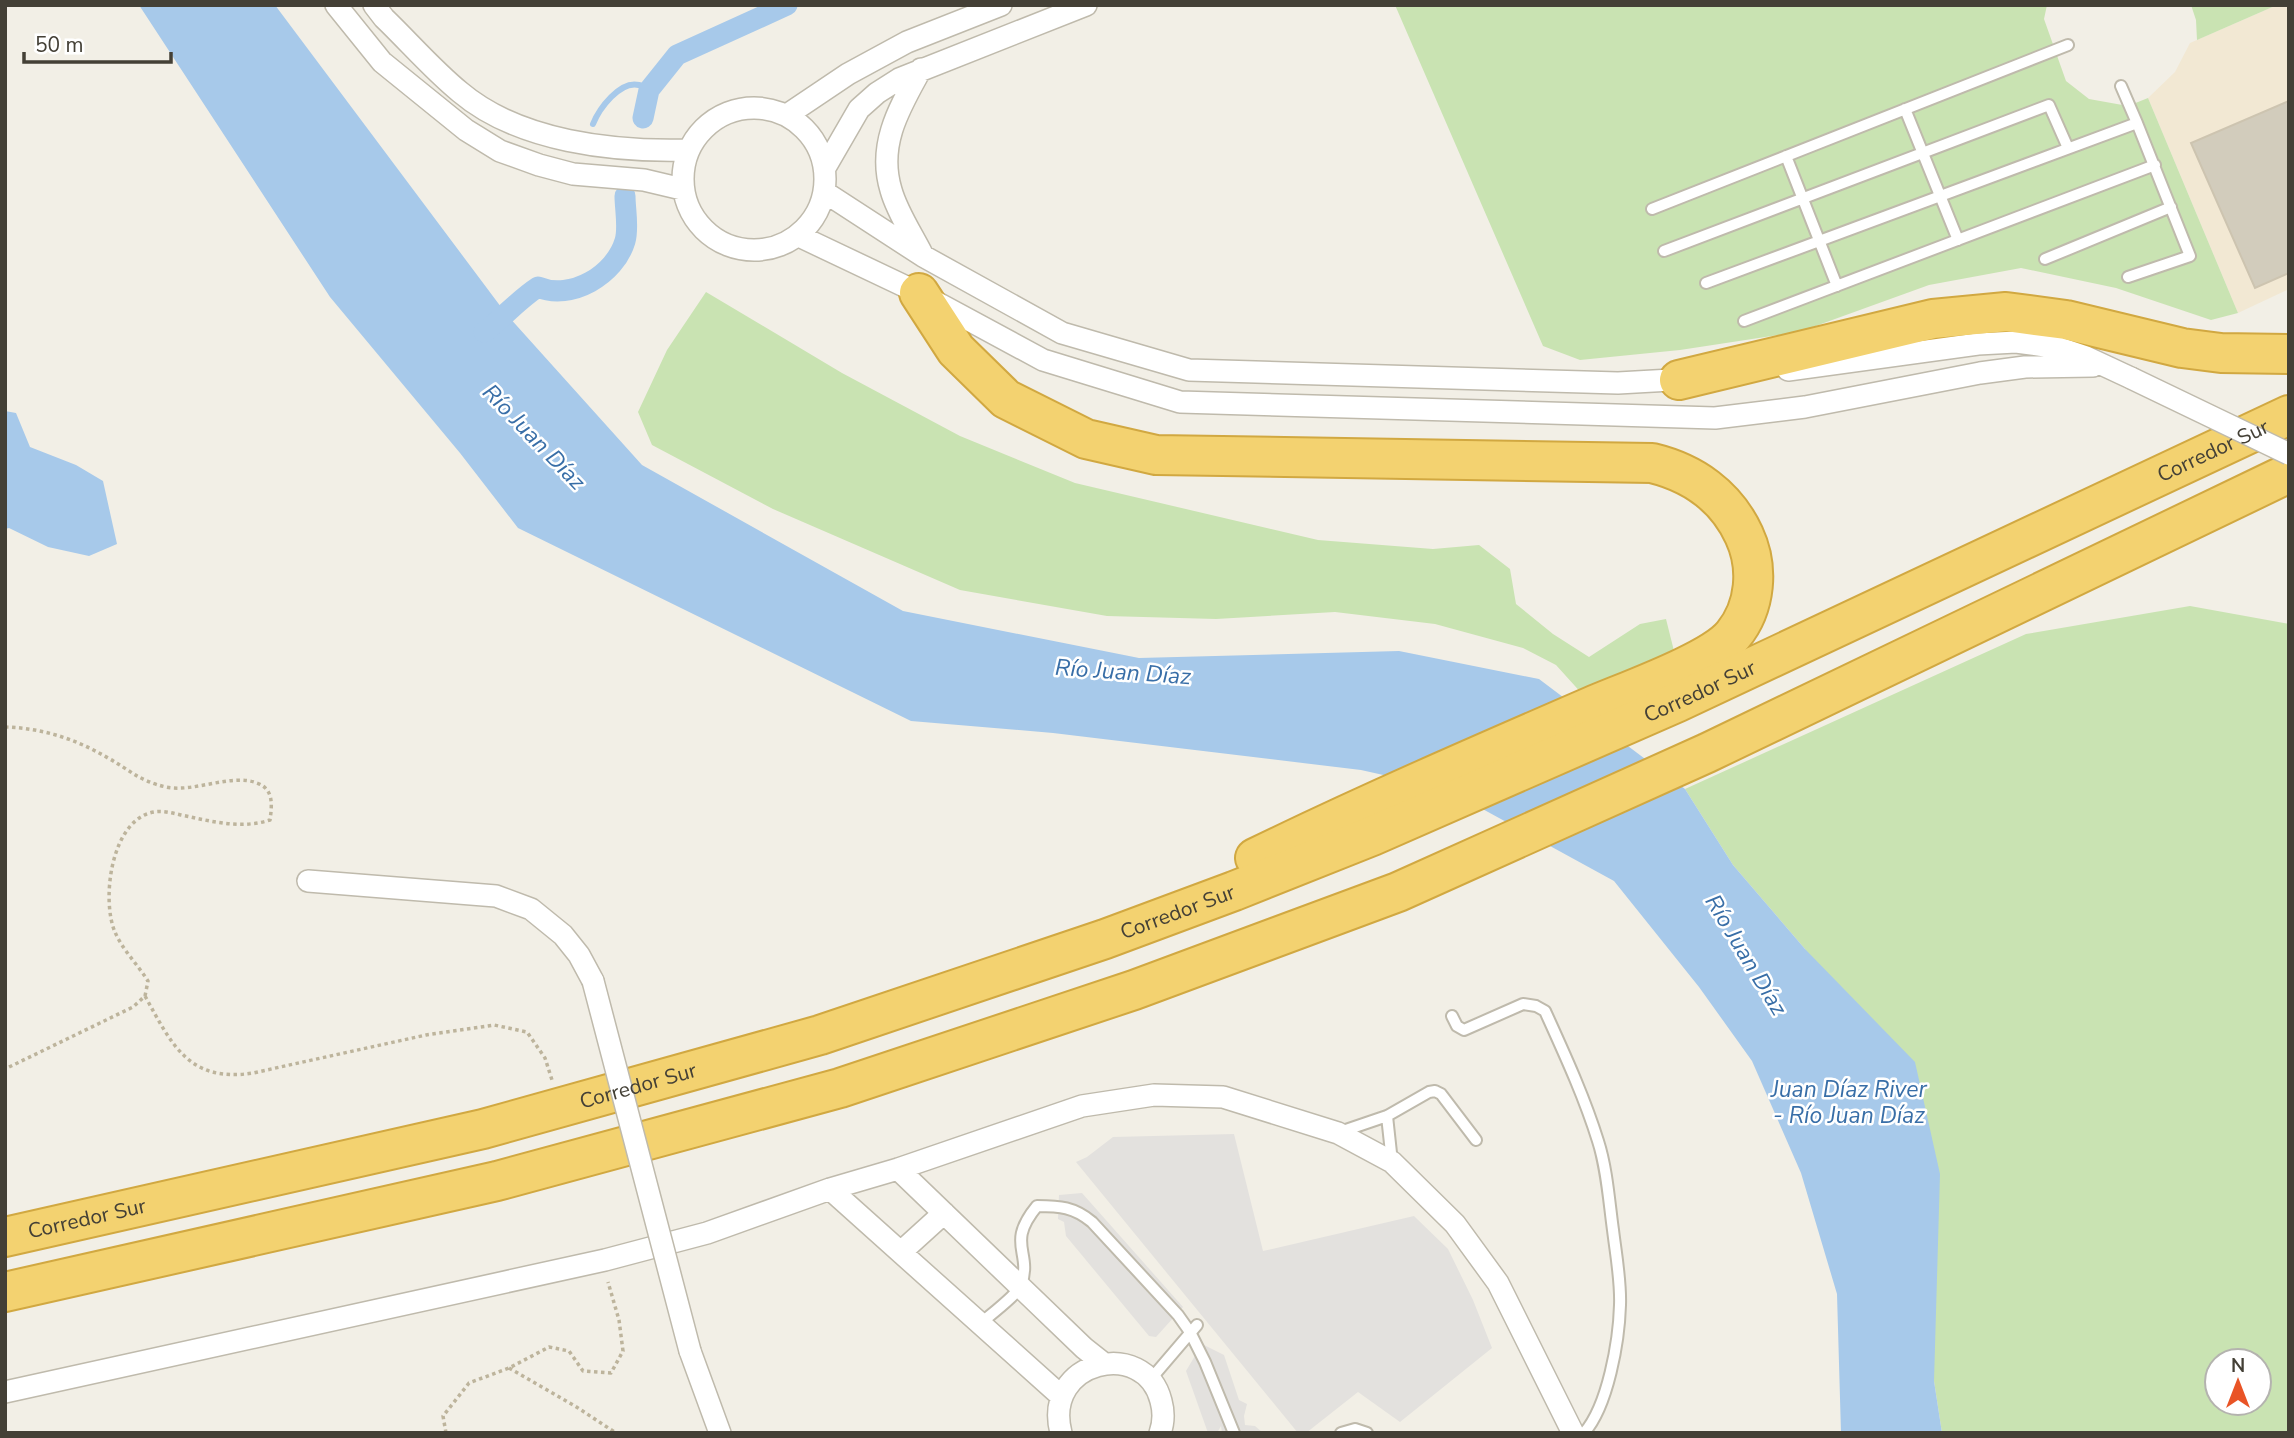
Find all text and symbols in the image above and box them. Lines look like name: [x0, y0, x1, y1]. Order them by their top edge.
scale bar: [24, 21, 172, 65]
text: 50 m: [35, 31, 84, 59]
water label: Río Juan Díaz: [476, 377, 593, 497]
street label: Corredor Sur: [2153, 412, 2274, 489]
water label: Río Juan Díaz: [1054, 652, 1192, 692]
street label: Corredor Sur: [1639, 653, 1761, 729]
street label: Corredor Sur: [1116, 878, 1239, 946]
water label: Río Juan Díaz: [1698, 889, 1795, 1022]
street label: Corredor Sur: [576, 1056, 700, 1115]
water label: Juan Díaz River - Río Juan Díaz: [1770, 1074, 1928, 1131]
street label: Corredor Sur: [25, 1191, 149, 1245]
north arrow: [2203, 1347, 2273, 1417]
text: N: [2231, 1353, 2245, 1379]

